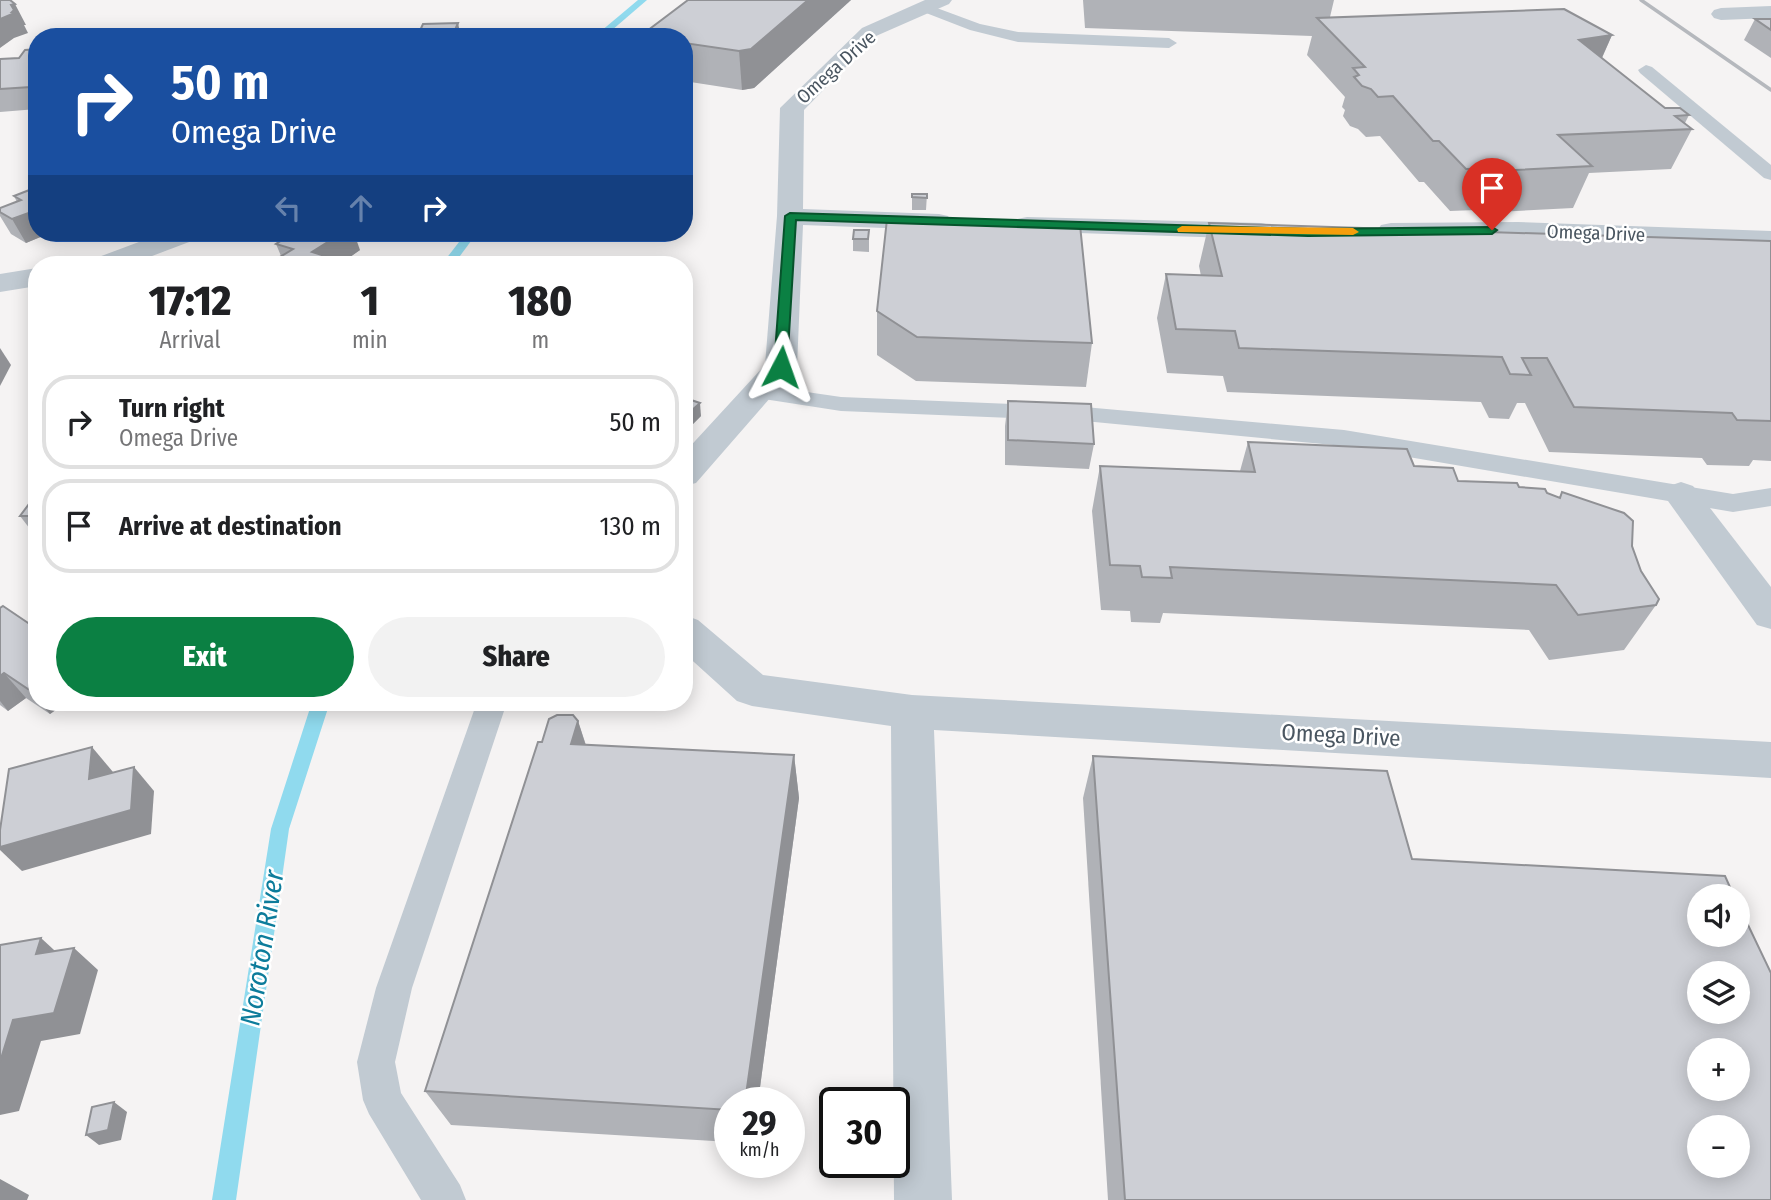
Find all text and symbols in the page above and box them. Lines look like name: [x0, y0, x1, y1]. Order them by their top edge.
street label: Omega Drive: [792, 25, 880, 109]
text: 50 m: [171, 53, 269, 112]
icon: right: [56, 56, 147, 147]
text: Omega Drive: [171, 113, 337, 151]
pin: [1462, 158, 1522, 230]
icon: arrive: [1473, 169, 1511, 207]
icon: left: [269, 189, 307, 227]
icon: ahead: [342, 189, 380, 227]
icon: right: [415, 189, 453, 227]
street label: Omega Drive: [1546, 220, 1646, 246]
text: 17:12: [149, 276, 231, 326]
text: 1: [361, 276, 379, 326]
text: 180: [508, 276, 572, 326]
text: Arrival: [160, 326, 220, 354]
text: min: [352, 326, 388, 354]
text: m: [531, 326, 549, 354]
position arrow: [744, 330, 818, 404]
text: Turn right: [119, 393, 225, 424]
icon: right: [60, 403, 98, 441]
text: 50 m: [609, 407, 661, 438]
text: Omega Drive: [119, 424, 238, 452]
icon: arrive: [60, 507, 98, 545]
text: Arrive at destination: [119, 511, 342, 542]
text: 130 m: [599, 511, 661, 542]
button: Exit: [56, 617, 354, 697]
button: Share: [368, 617, 665, 697]
street label: Omega Drive: [1281, 718, 1401, 752]
water label: Noroton River: [233, 867, 291, 1028]
map controls: [1687, 884, 1750, 1178]
button: sound: [1687, 884, 1750, 947]
button: layers: [1687, 961, 1750, 1024]
button: +: [1687, 1038, 1750, 1101]
speed limit sign: 30: [819, 1087, 910, 1178]
text: 29: [742, 1102, 777, 1144]
button: −: [1687, 1115, 1750, 1178]
text: km/h: [739, 1139, 780, 1161]

